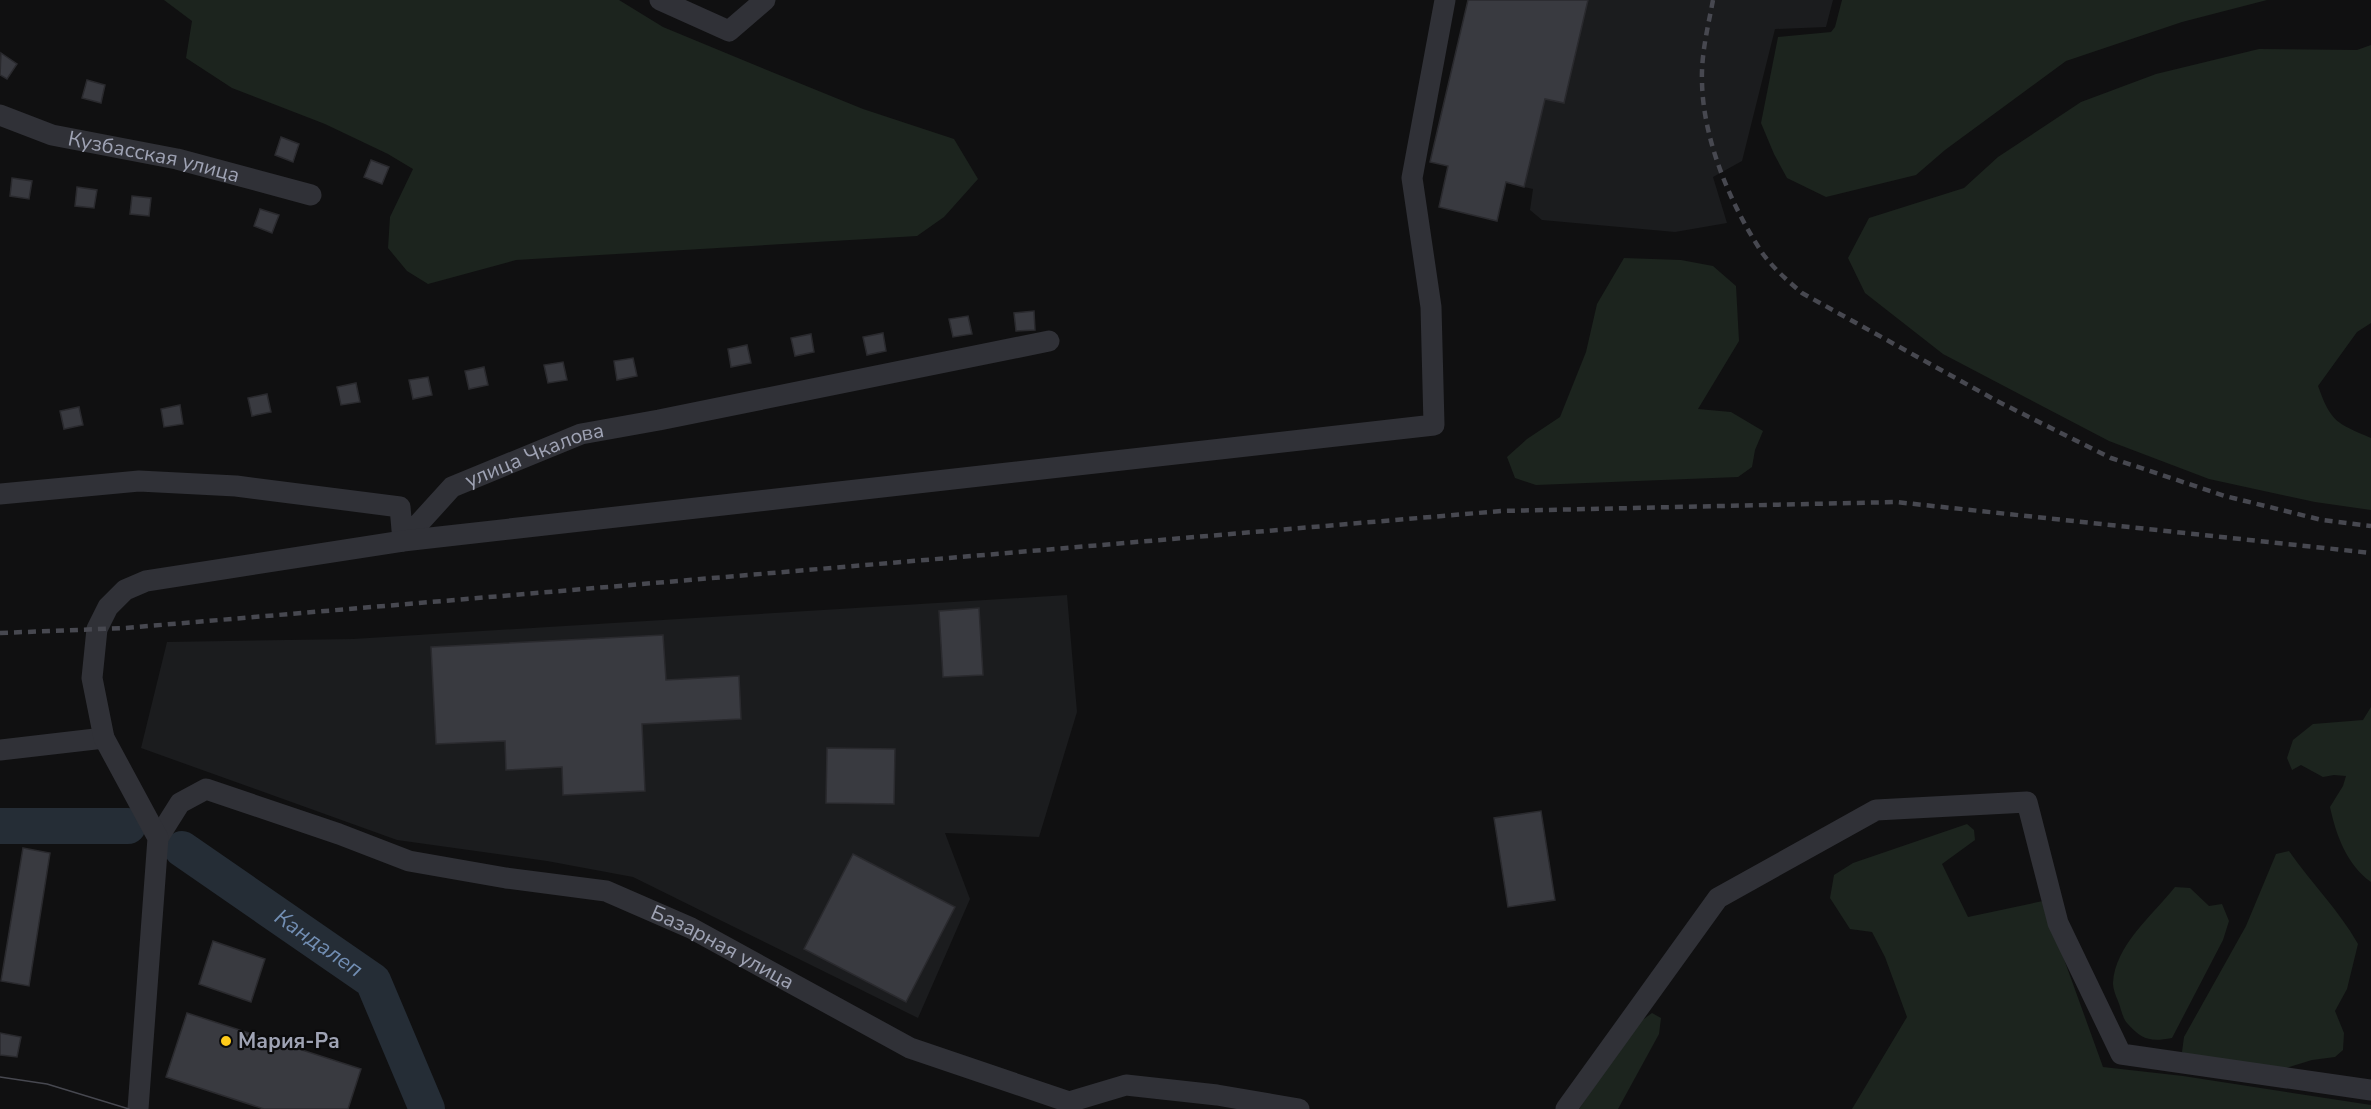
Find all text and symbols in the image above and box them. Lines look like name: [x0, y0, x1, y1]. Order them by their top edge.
street label: Кузбасская улица: [66, 124, 243, 189]
street label: улица Чкалова: [461, 416, 606, 494]
street label: Базарная улица: [646, 898, 799, 996]
water label: Кандалеп: [268, 902, 369, 984]
place label: Мария-Ра: [238, 1027, 340, 1055]
marker: Мария-Ра: [219, 1034, 233, 1048]

